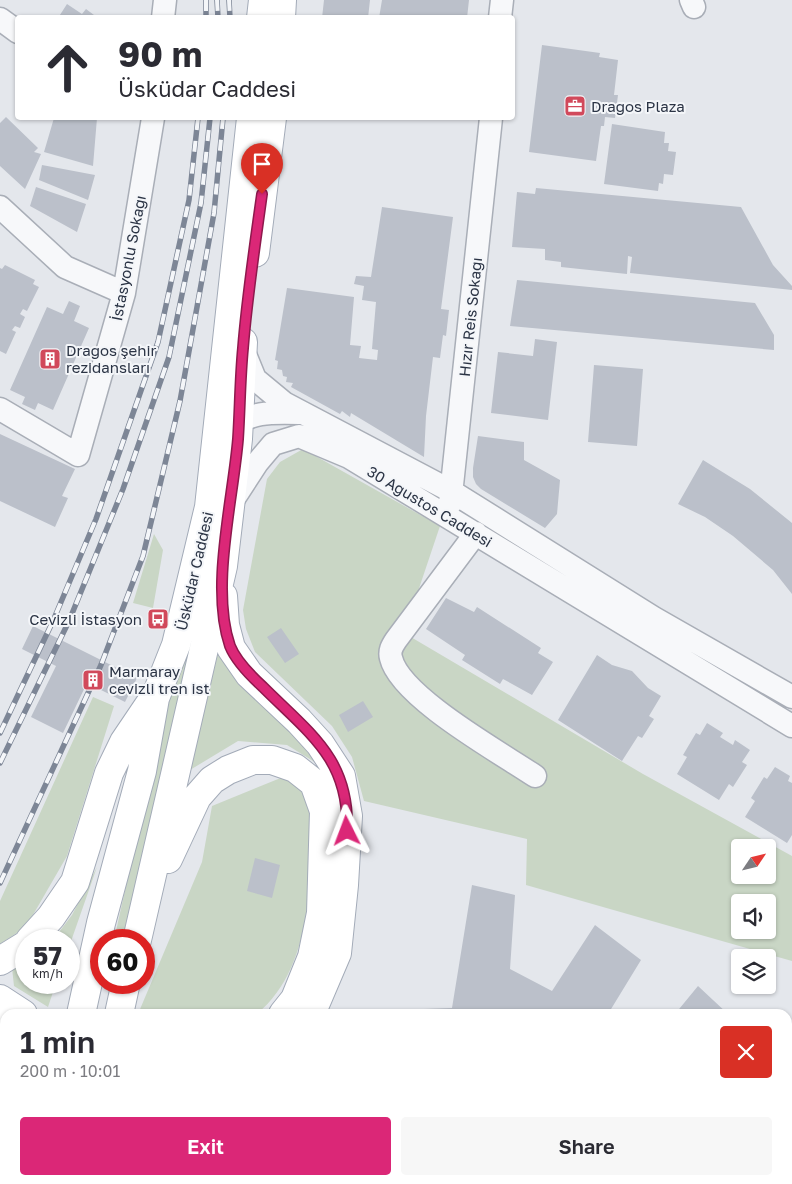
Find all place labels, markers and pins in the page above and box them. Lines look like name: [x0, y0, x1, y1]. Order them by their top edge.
office icon: Dragos Plaza: [563, 94, 587, 118]
place label: Dragos Plaza: [591, 97, 685, 115]
pin: [241, 143, 283, 194]
place label: Dragos şehir rezidansları: [66, 341, 156, 376]
building icon: Dragos şehir rezidansları: [38, 347, 62, 371]
bus stop icon: Cevizli İstasyon: [146, 607, 170, 631]
place label: Cevizli İstasyon: [29, 610, 142, 628]
place label: Marmaray cevizli tren ist: [109, 662, 210, 697]
building icon: Marmaray cevizli tren ist: [81, 668, 105, 692]

